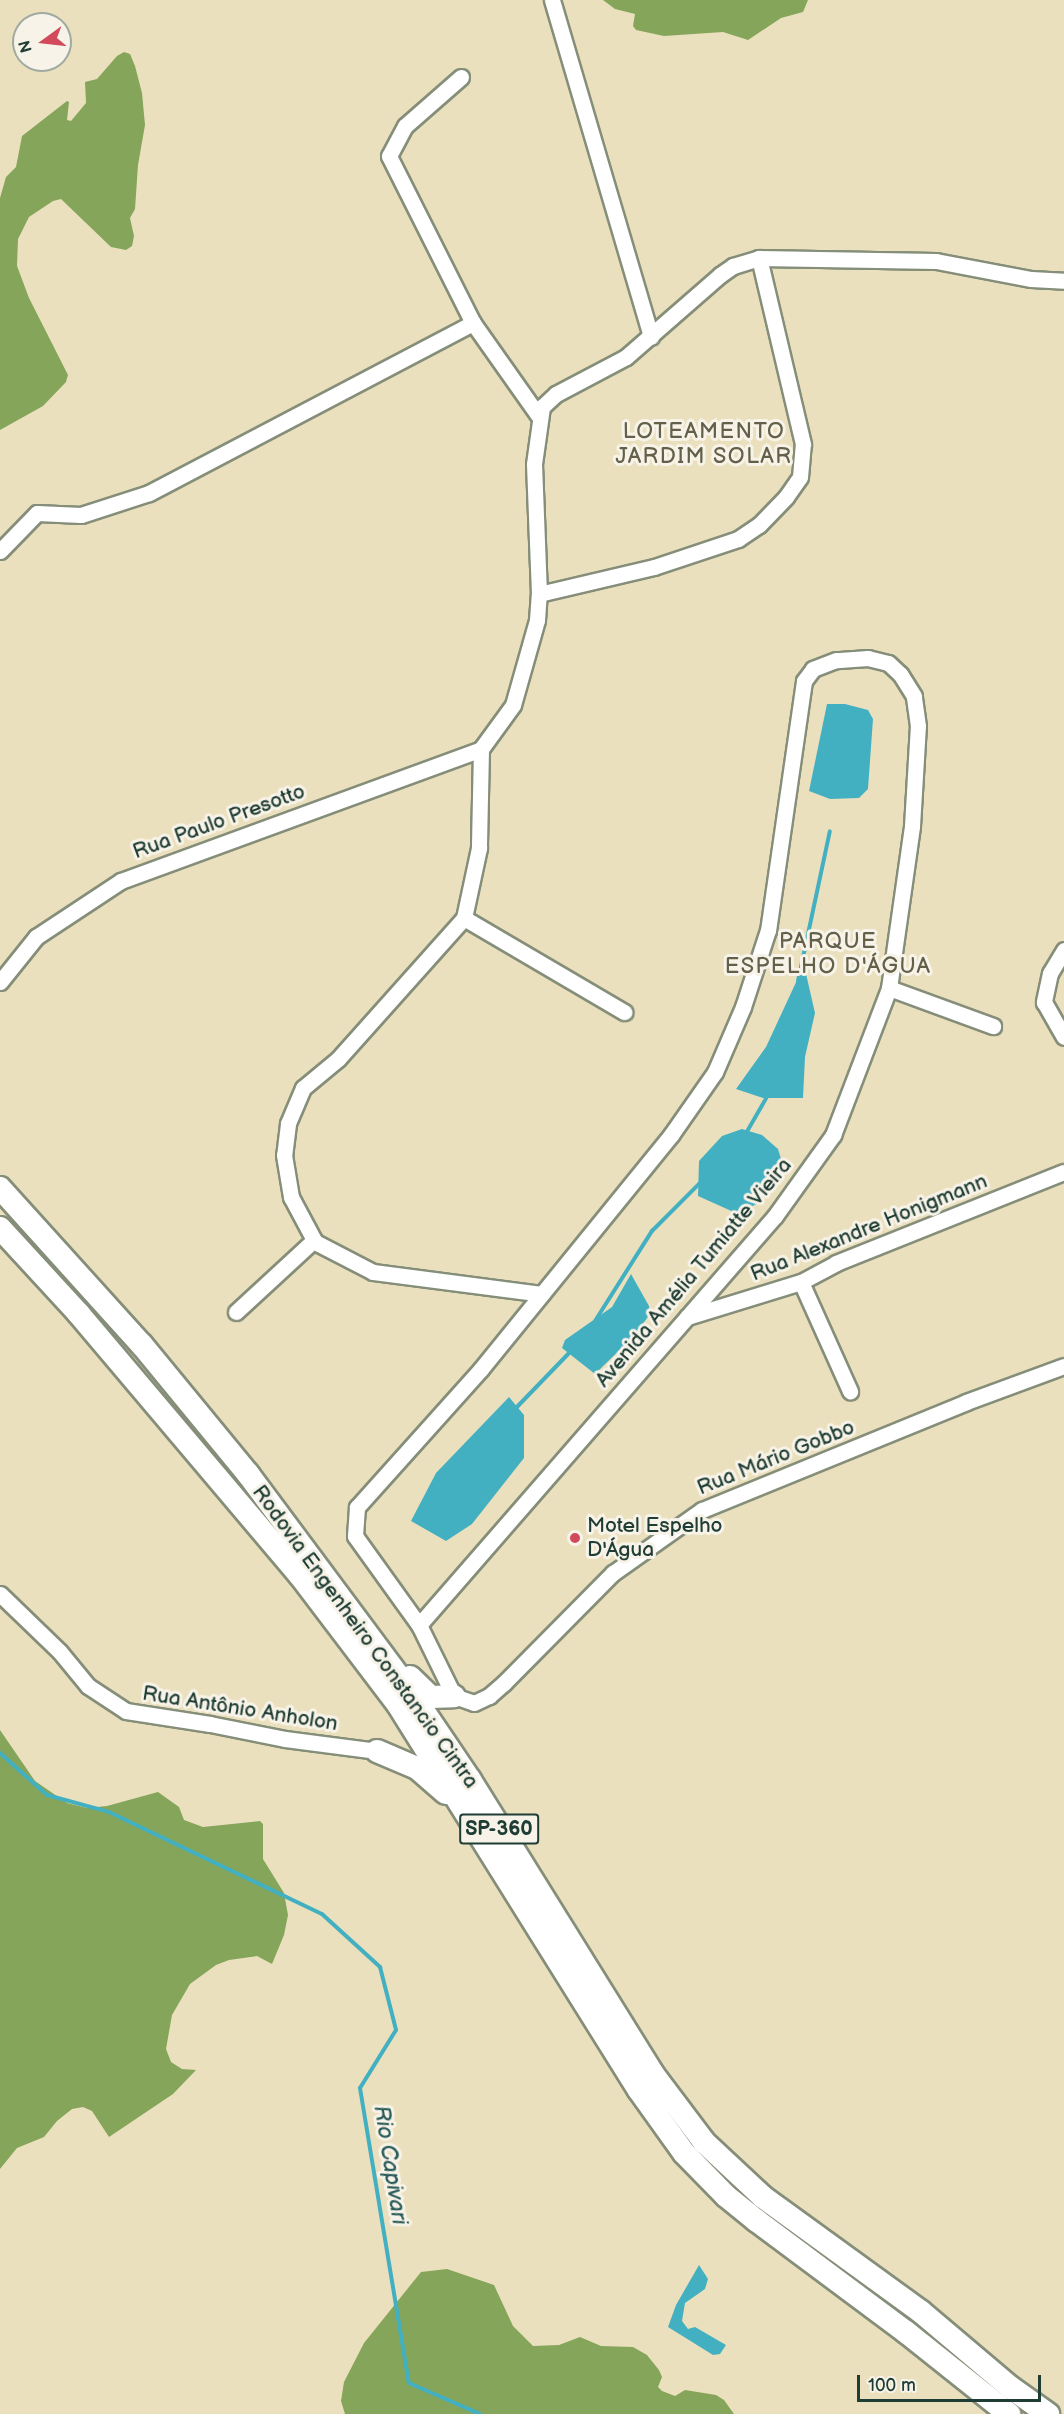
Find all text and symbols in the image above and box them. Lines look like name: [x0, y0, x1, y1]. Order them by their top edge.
north arrow: [12, 12, 72, 72]
text: N: [15, 38, 37, 55]
district label: LOTEAMENTO JARDIM SOLAR: [615, 418, 793, 470]
street label: Rua Paulo Presotto: [129, 779, 309, 865]
district label: PARQUE ESPELHO D'ÁGUA: [725, 928, 931, 980]
street label: Avenida Amélia Tumiatte Vieira: [590, 1153, 798, 1393]
street label: Rua Alexandre Honigmann: [747, 1169, 991, 1287]
street label: Rua Mário Gobbo: [694, 1415, 858, 1501]
street label: Rodovia Engenheiro Constancio Cintra: [246, 1480, 484, 1794]
place label: Motel Espelho D'Água: [587, 1513, 723, 1563]
marker: Motel Espelho D'Água: [568, 1531, 582, 1545]
street label: Rua Antônio Anholon: [141, 1681, 339, 1737]
road number: SP-360: [458, 1812, 540, 1846]
water label: Rio Capivari: [368, 2104, 412, 2226]
scale bar: [860, 2363, 1044, 2401]
text: 100 m: [868, 2375, 916, 2396]

